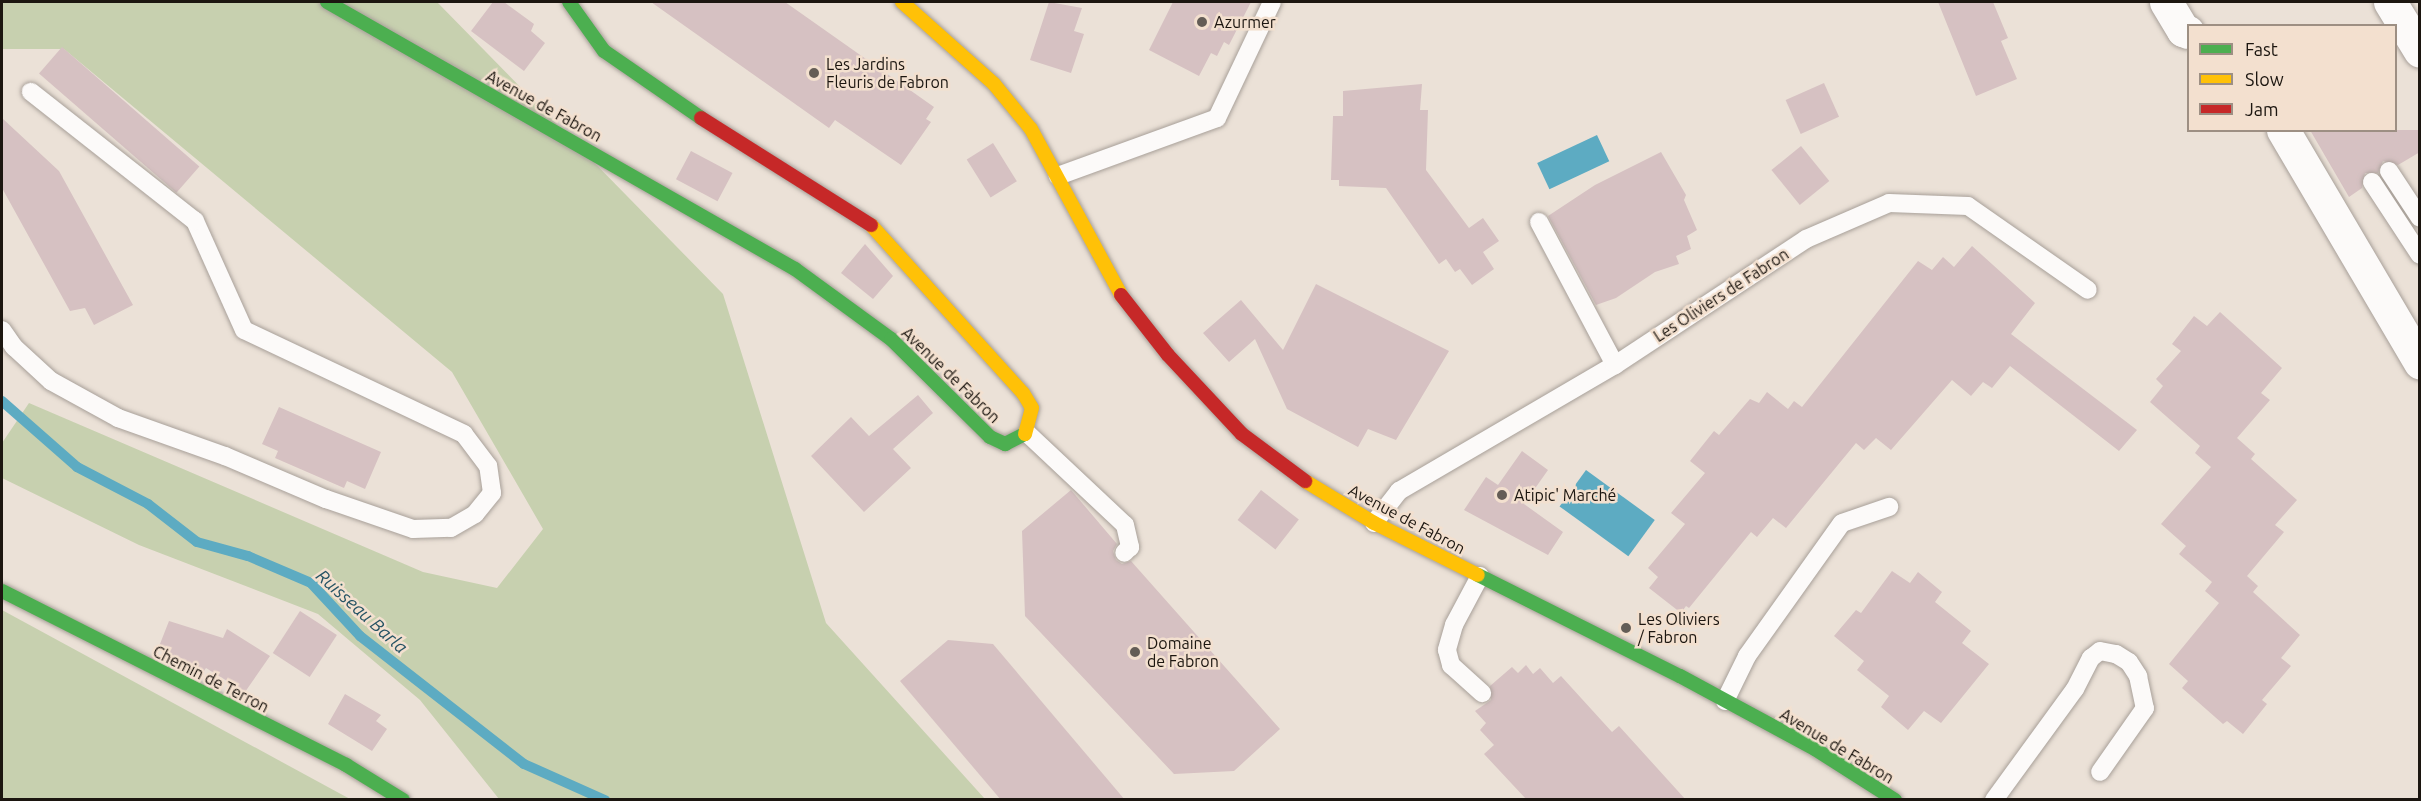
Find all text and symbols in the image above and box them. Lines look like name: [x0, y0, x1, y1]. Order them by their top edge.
place label: Azurmer: [1214, 12, 1276, 32]
marker: Azurmer: [1195, 15, 1209, 29]
legend: [2187, 24, 2397, 132]
text: Fast: [2245, 39, 2278, 59]
place label: Les Jardins Fleuris de Fabron: [826, 54, 949, 92]
street label: Avenue de Fabron: [483, 66, 605, 146]
marker: Les Jardins Fleuris de Fabron: [807, 66, 821, 80]
text: Slow: [2245, 69, 2284, 89]
text: Jam: [2245, 99, 2279, 119]
street label: Les Oliviers de Fabron: [1650, 244, 1792, 346]
street label: Avenue de Fabron: [898, 323, 1004, 427]
street label: Avenue de Fabron: [1345, 480, 1469, 558]
place label: Atipic' Marché: [1514, 485, 1616, 505]
marker: Atipic' Marché: [1495, 488, 1509, 502]
water label: Ruisseau Barla: [312, 564, 412, 658]
place label: Les Oliviers / Fabron: [1638, 609, 1720, 647]
marker: Les Oliviers / Fabron: [1619, 621, 1633, 635]
place label: Domaine de Fabron: [1147, 633, 1219, 671]
street label: Chemin de Terron: [150, 641, 272, 717]
marker: Domaine de Fabron: [1128, 645, 1142, 659]
street label: Avenue de Fabron: [1777, 704, 1897, 788]

